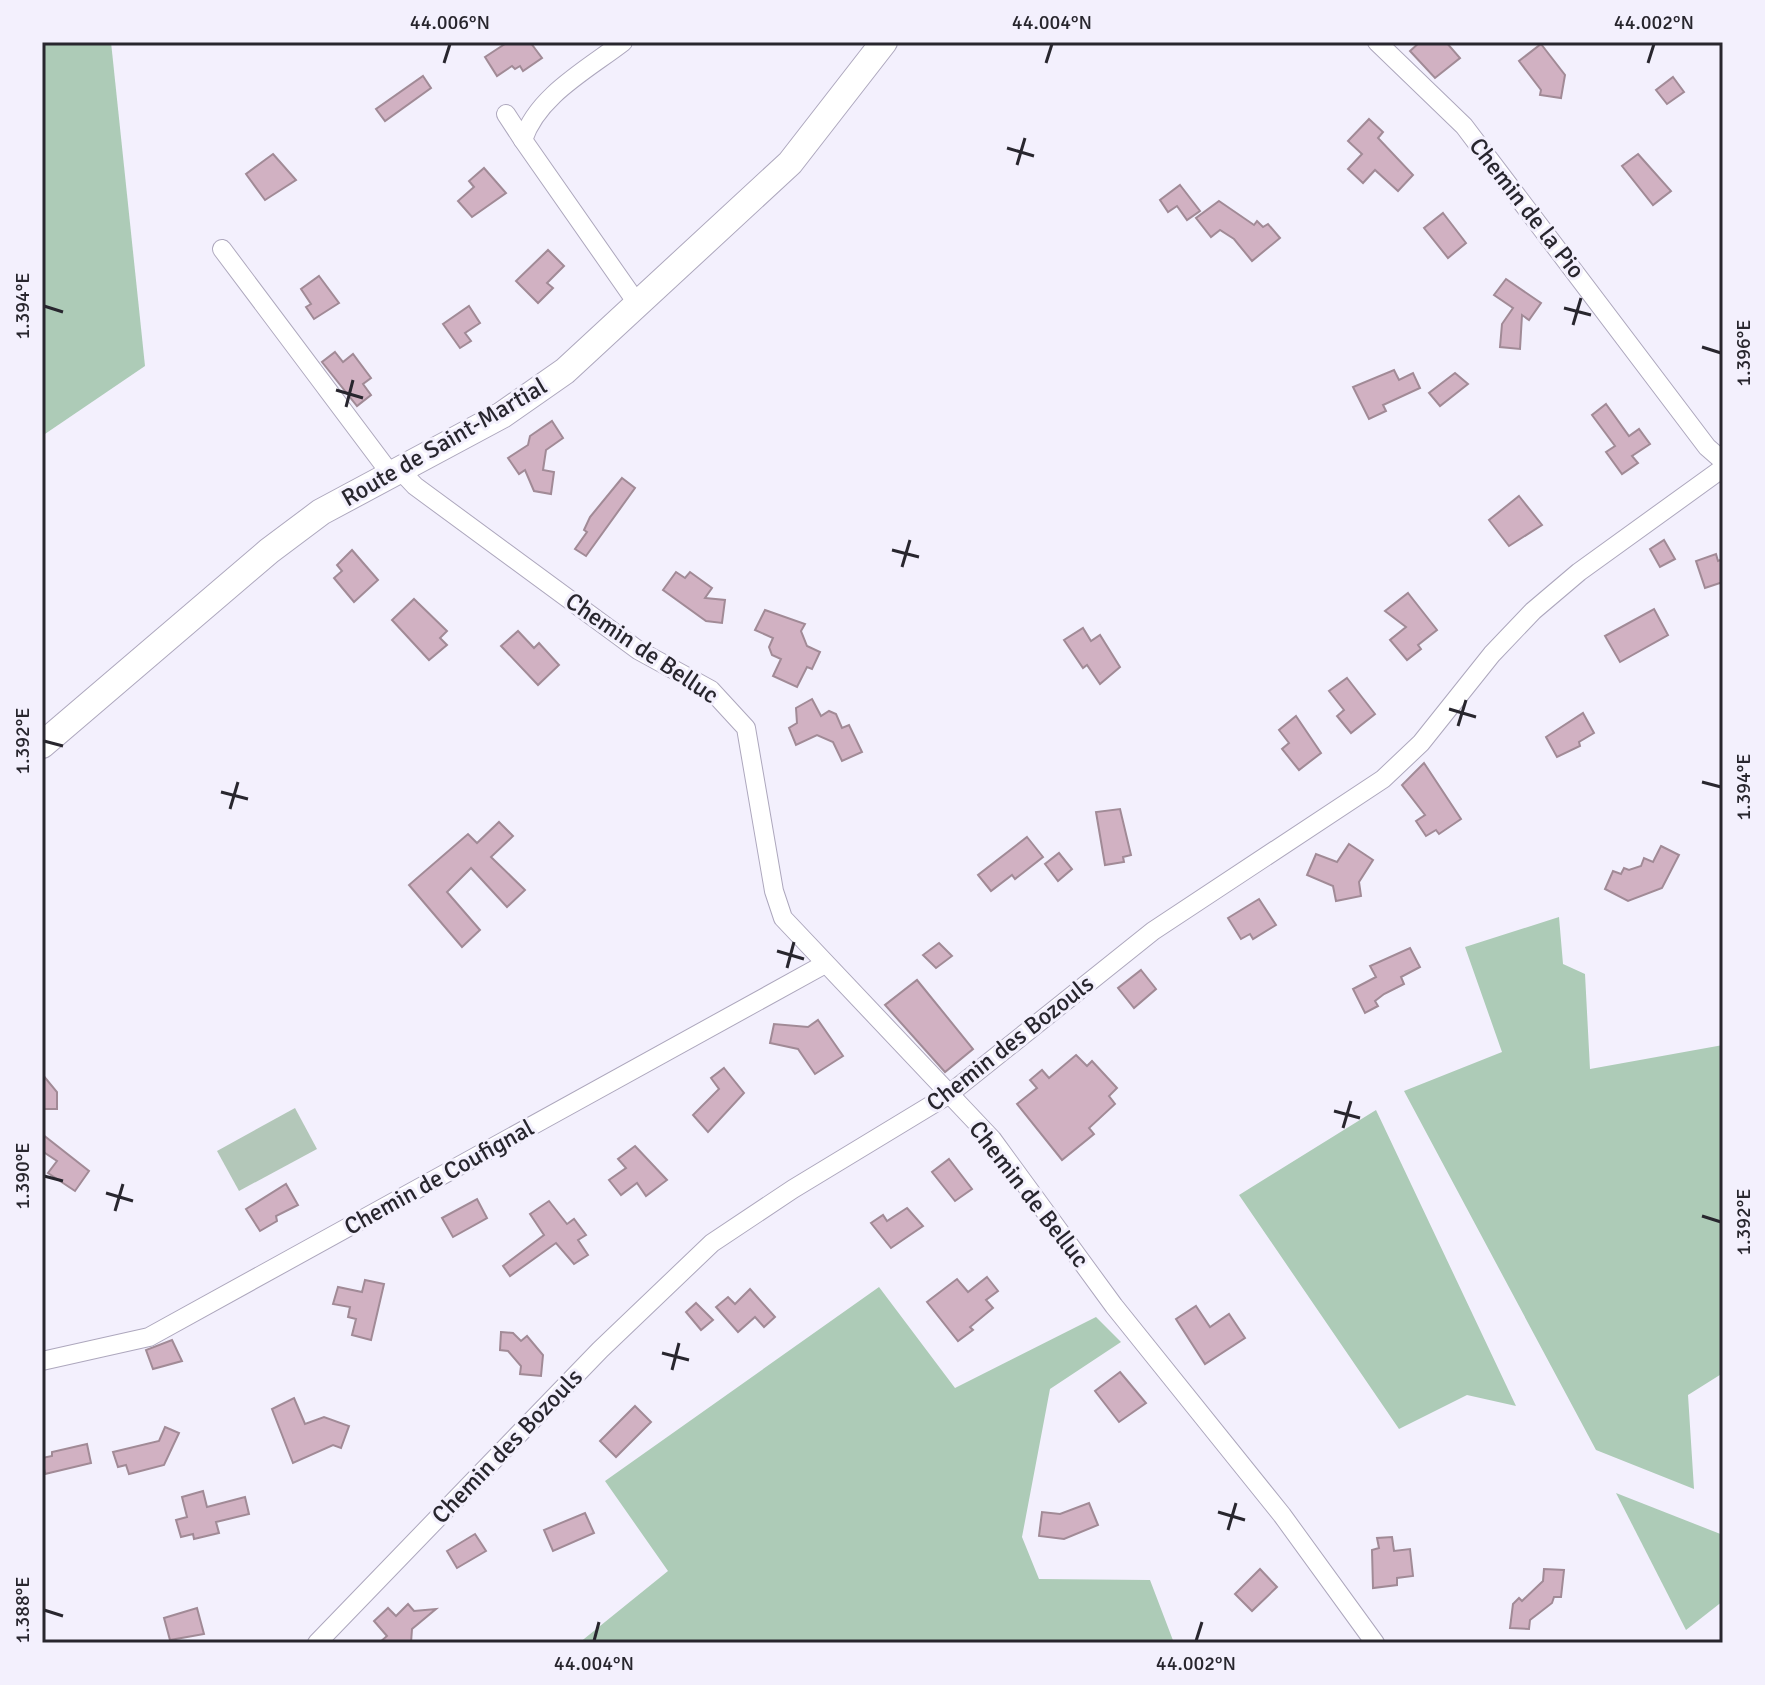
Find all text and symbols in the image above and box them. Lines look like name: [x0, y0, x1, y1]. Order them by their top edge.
text: 44.006°N: [410, 10, 490, 35]
text: 44.004°N: [1012, 10, 1092, 35]
text: 44.002°N: [1614, 10, 1694, 35]
street label: Chemin de la Pio: [1463, 132, 1591, 284]
text: 1.394°E: [10, 272, 35, 340]
text: 1.396°E: [1731, 319, 1756, 387]
street label: Route de Saint-Martial: [336, 371, 552, 513]
street label: Chemin de Belluc: [560, 586, 724, 710]
text: 1.392°E: [10, 707, 35, 775]
text: 1.394°E: [1731, 753, 1756, 821]
street label: Chemin des Bozouls: [920, 968, 1100, 1118]
street label: Chemin de Coufignal: [339, 1112, 539, 1242]
street label: Chemin de Belluc: [962, 1115, 1096, 1273]
text: 1.390°E: [10, 1142, 35, 1210]
text: 1.392°E: [1731, 1188, 1756, 1256]
street label: Chemin des Bozouls: [425, 1362, 589, 1530]
text: 1.388°E: [10, 1576, 35, 1644]
text: 44.004°N: [554, 1651, 634, 1676]
text: 44.002°N: [1156, 1651, 1236, 1676]

